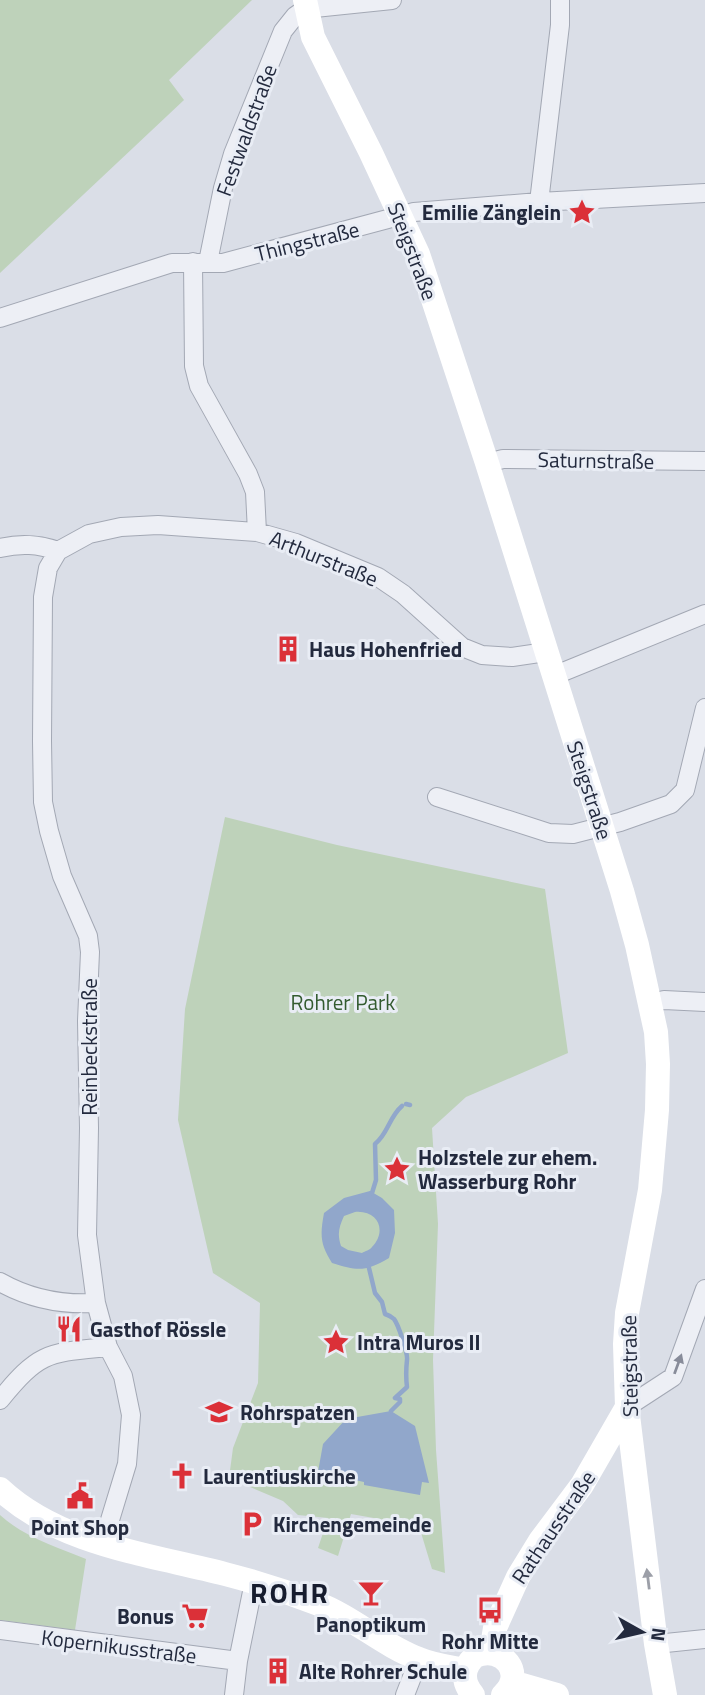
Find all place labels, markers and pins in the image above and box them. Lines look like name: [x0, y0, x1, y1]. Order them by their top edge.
place label: Emilie Zänglein: [422, 196, 561, 228]
place icon: Emilie Zänglein: [567, 197, 597, 227]
place label: Haus Hohenfried: [309, 633, 462, 665]
building icon: Haus Hohenfried: [273, 634, 303, 664]
place label: Holzstele zur ehem. Wasserburg Rohr: [418, 1141, 597, 1197]
place icon: Holzstele zur ehem. Wasserburg Rohr: [382, 1154, 412, 1184]
place label: Gasthof Rössle: [90, 1313, 226, 1345]
restaurant icon: Gasthof Rössle: [54, 1314, 84, 1344]
place label: Intra Muros II: [357, 1326, 481, 1358]
place icon: Intra Muros II: [321, 1327, 351, 1357]
place label: Rohrspatzen: [240, 1396, 355, 1428]
school or university icon: Rohrspatzen: [204, 1397, 234, 1427]
place label: Laurentiuskirche: [203, 1460, 356, 1492]
church icon: Laurentiuskirche: [167, 1461, 197, 1491]
public building icon: Point Shop: [65, 1481, 95, 1511]
place label: Kirchengemeinde: [273, 1508, 432, 1540]
parking icon: Kirchengemeinde: [237, 1509, 267, 1539]
place label: Point Shop: [31, 1511, 129, 1543]
bar icon: Panoptikum: [356, 1578, 386, 1608]
bus stop icon: Rohr Mitte: [475, 1595, 505, 1625]
place label: Bonus: [117, 1600, 174, 1632]
supermarket icon: Bonus: [180, 1601, 210, 1631]
place label: Panoptikum: [316, 1608, 426, 1640]
place label: Rohr Mitte: [441, 1625, 539, 1657]
place label: Alte Rohrer Schule: [299, 1655, 467, 1687]
building icon: Alte Rohrer Schule: [263, 1656, 293, 1686]

